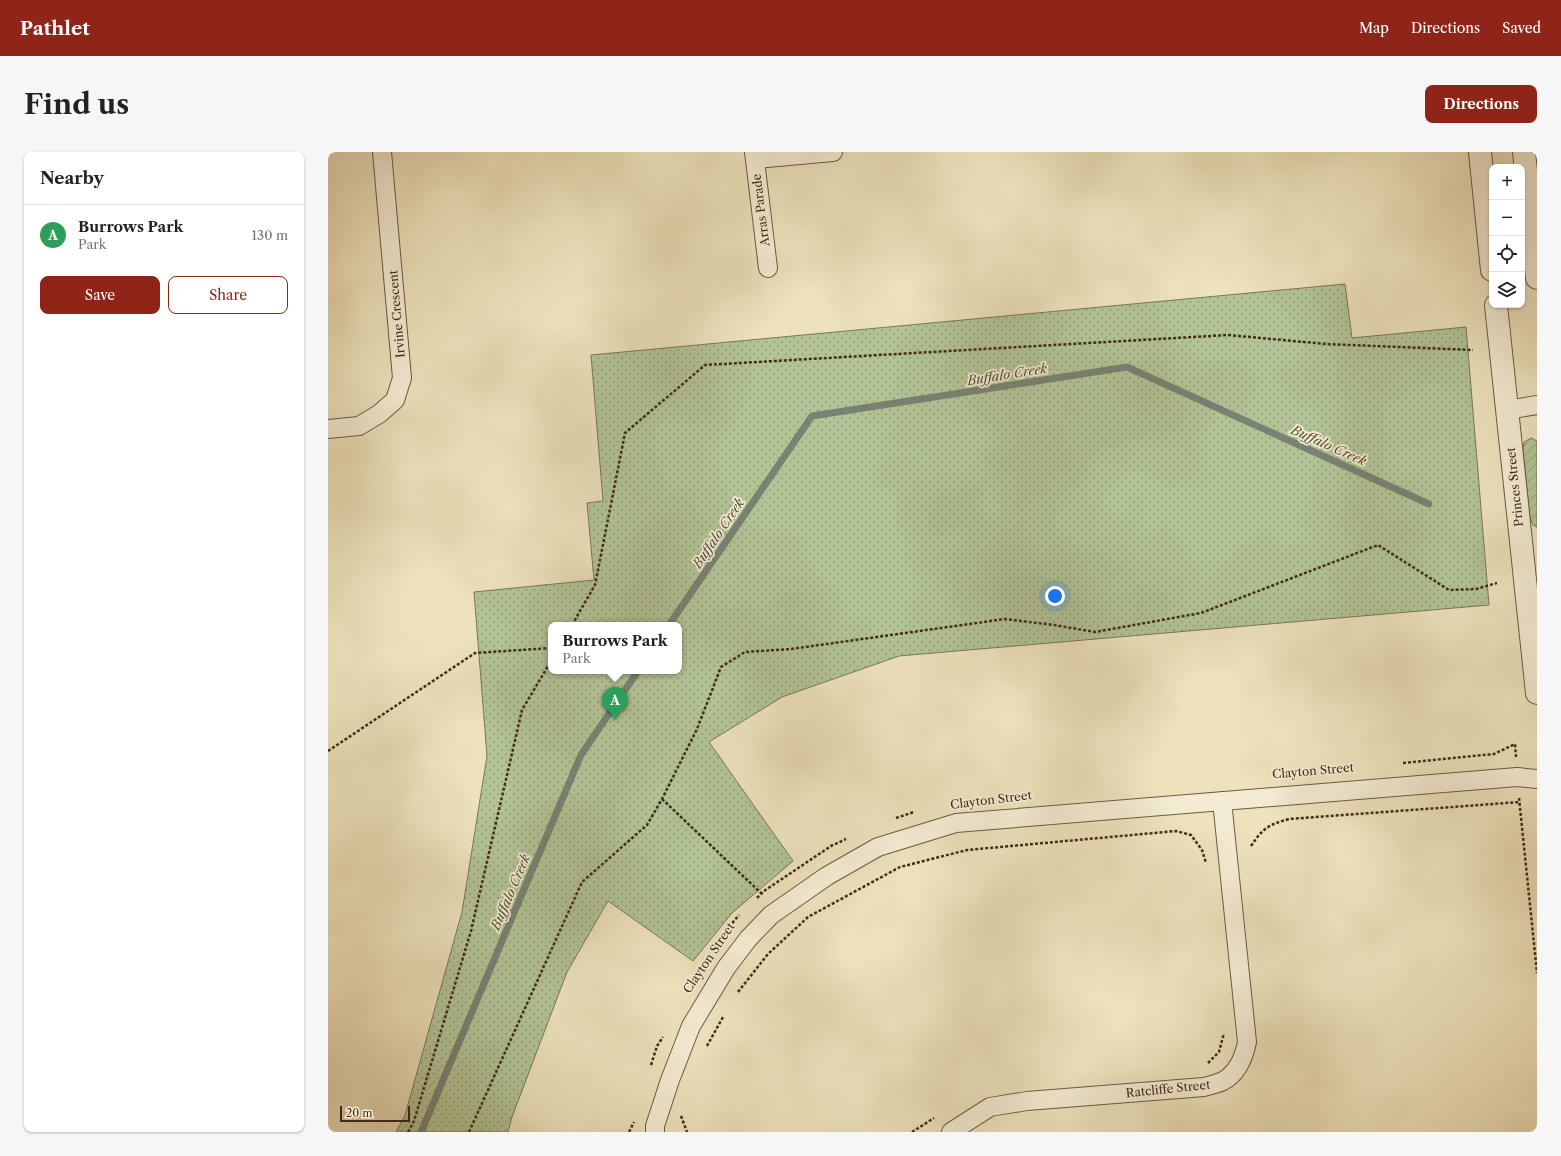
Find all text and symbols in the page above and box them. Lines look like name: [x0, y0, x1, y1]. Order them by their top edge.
text: Pathlet: [20, 17, 90, 40]
text: Map: [1359, 19, 1389, 37]
text: Directions: [1411, 19, 1480, 37]
text: Saved: [1502, 19, 1541, 37]
button: Directions: [1425, 85, 1537, 123]
text: Find us: [24, 87, 129, 121]
map controls: [1489, 164, 1525, 308]
button: +: [1489, 164, 1525, 200]
text: Nearby: [40, 168, 104, 188]
street label: Arras Parade: [749, 173, 773, 248]
button: −: [1489, 200, 1525, 236]
text: Burrows Park: [78, 217, 183, 236]
text: A: [48, 227, 58, 243]
text: 130 m: [252, 227, 288, 243]
text: Park: [78, 236, 106, 252]
button: locate: [1489, 236, 1525, 272]
street label: Irvine Crescent: [385, 269, 408, 359]
button: layers: [1489, 272, 1525, 308]
button: Save: [40, 276, 160, 314]
button: Share: [168, 276, 288, 314]
water label: Buffalo Creek: [965, 360, 1048, 388]
water label: Buffalo Creek: [1288, 421, 1369, 469]
street label: Princes Street: [1503, 446, 1526, 527]
water label: Buffalo Creek: [688, 495, 747, 572]
your location: [1045, 586, 1065, 606]
popup: [548, 622, 682, 674]
text: Burrows Park: [562, 631, 668, 650]
text: Park: [562, 650, 591, 666]
pin: A: [602, 687, 628, 720]
street label: Clayton Street: [1272, 759, 1355, 782]
street label: Clayton Street: [949, 787, 1033, 812]
water label: Buffalo Creek: [486, 851, 533, 933]
street label: Clayton Street: [679, 919, 738, 996]
street label: Ratcliffe Street: [1125, 1077, 1212, 1100]
scale bar: [340, 1104, 410, 1123]
text: 20 m: [346, 1106, 372, 1120]

